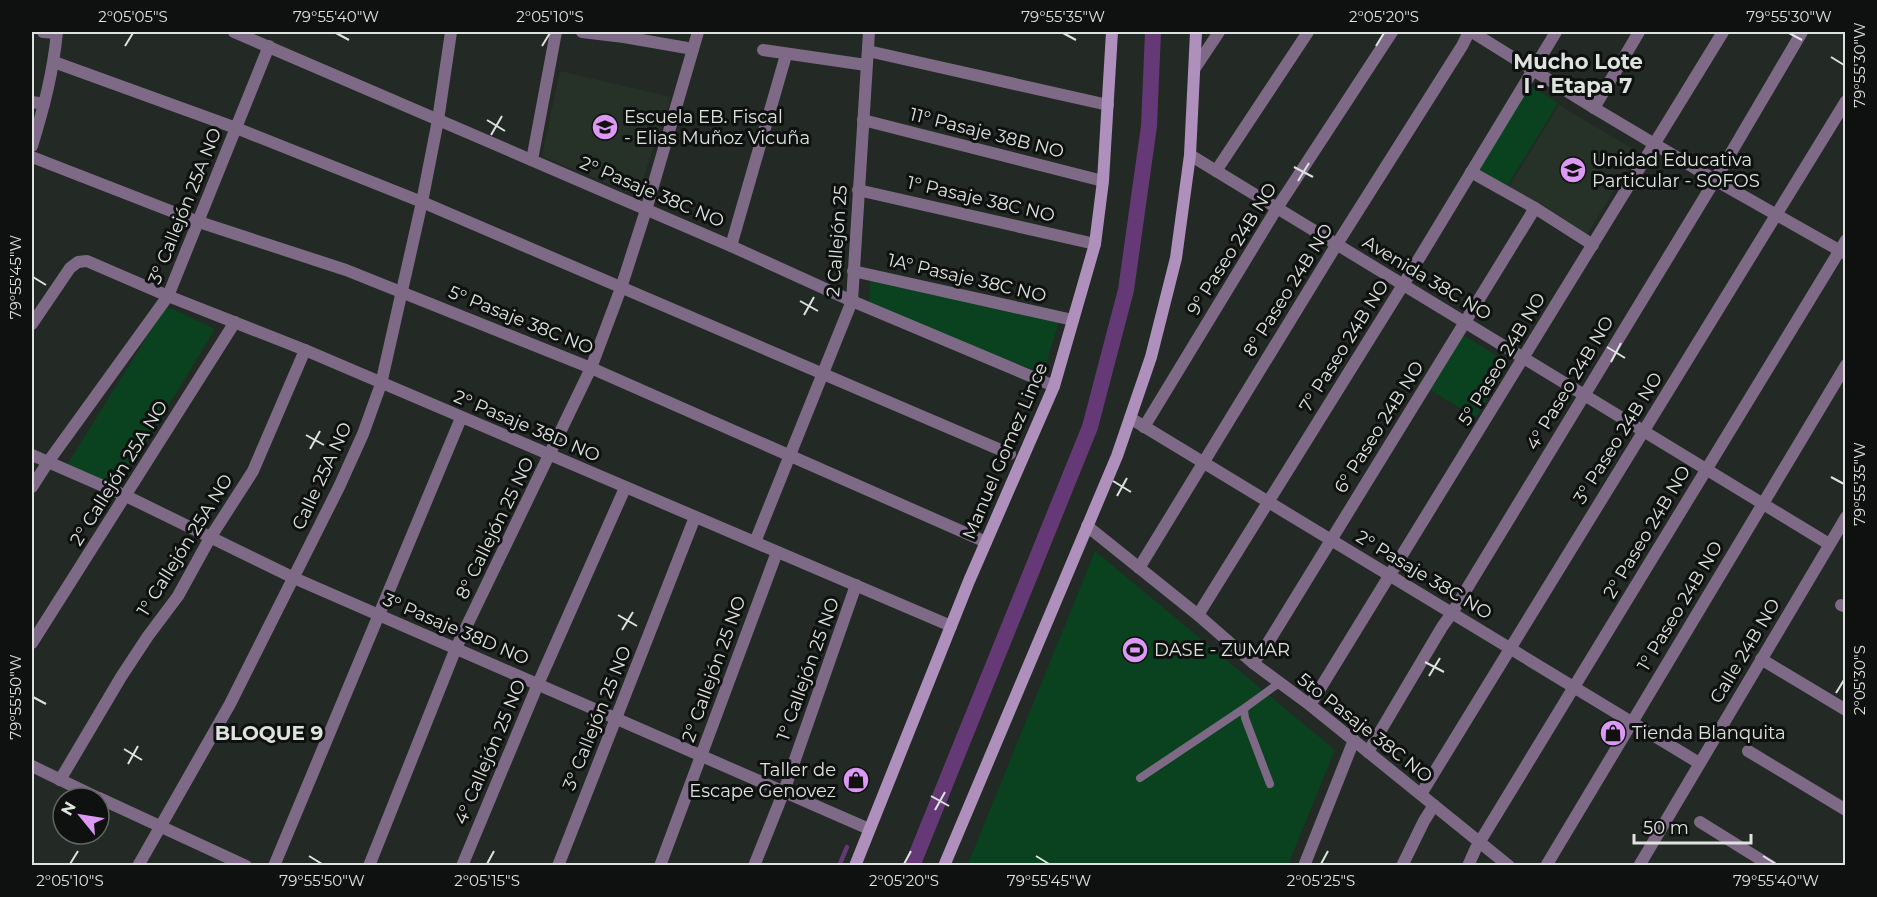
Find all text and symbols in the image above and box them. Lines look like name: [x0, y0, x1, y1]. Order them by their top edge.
text: 2°05'05"S: [98, 7, 168, 26]
text: 79°55'40"W: [293, 7, 379, 26]
text: 2°05'10"S: [516, 7, 584, 26]
text: 79°55'35"W: [1021, 7, 1105, 26]
text: 2°05'20"S: [1349, 7, 1419, 26]
text: 79°55'30"W: [1746, 7, 1832, 26]
text: 79°55'30"W: [1850, 22, 1869, 108]
district label: Mucho Lote I - Etapa 7: [1513, 49, 1643, 98]
street label: 11° Pasaje 38B NO: [908, 103, 1066, 163]
place label: Escuela EB. Fiscal - Elias Muñoz Vicuña: [624, 106, 810, 149]
school or university icon: Escuela EB. Fiscal - Elias Muñoz Vicuña: [590, 112, 620, 142]
street label: 3° Callejón 25A NO: [144, 125, 226, 287]
place label: Unidad Educativa Particular - SOFOS: [1592, 149, 1760, 192]
street label: 2° Pasaje 38C NO: [577, 152, 727, 232]
school or university icon: Unidad Educativa Particular - SOFOS: [1558, 155, 1588, 185]
street label: 1° Pasaje 38C NO: [905, 171, 1057, 227]
street label: 9° Paseo 24B NO: [1182, 179, 1282, 319]
street label: 2 Callejón 25: [822, 184, 852, 298]
street label: 8° Paseo 24B NO: [1238, 220, 1338, 360]
street label: Avenida 38C NO: [1359, 231, 1495, 325]
text: 79°55'45"W: [6, 234, 25, 319]
street label: 1A° Pasaje 38C NO: [886, 249, 1048, 307]
street label: 7° Paseo 24B NO: [1295, 276, 1393, 416]
street label: 5° Pasaje 38C NO: [445, 281, 597, 359]
street label: 5° Paseo 24B NO: [1454, 289, 1550, 429]
street label: 4° Paseo 24B NO: [1521, 312, 1619, 454]
street label: 6° Paseo 24B NO: [1330, 357, 1428, 497]
street label: Manuel Gomez Lince: [958, 359, 1052, 543]
street label: 3° Paseo 24B NO: [1569, 368, 1667, 508]
street label: 2° Pasaje 38D NO: [451, 385, 603, 467]
street label: 2° Callejón 25A NO: [65, 396, 173, 550]
street label: Calle 25A NO: [287, 419, 357, 533]
text: 79°55'35"W: [1850, 442, 1869, 526]
street label: 8° Callejón 25 NO: [451, 453, 539, 603]
street label: 2° Paseo 24B NO: [1599, 462, 1695, 602]
street label: 1° Callejón 25A NO: [132, 470, 238, 620]
street label: 2° Pasaje 38C NO: [1352, 526, 1496, 624]
street label: 1° Paseo 24B NO: [1633, 537, 1727, 675]
street label: 3° Pasaje 38D NO: [380, 588, 532, 670]
street label: 2° Callejón 25 NO: [677, 593, 751, 745]
street label: 1° Callejón 25 NO: [772, 595, 844, 743]
street label: Calle 24B NO: [1705, 595, 1785, 707]
sports icon: DASE - ZUMAR: [1120, 635, 1150, 665]
place label: DASE - ZUMAR: [1154, 639, 1290, 661]
street label: 3° Callejón 25 NO: [558, 643, 636, 793]
text: 2°05'30"S: [1850, 645, 1869, 715]
text: 79°55'50"W: [6, 654, 25, 740]
street label: 5to Pasaje 38C NO: [1293, 668, 1437, 788]
street label: 4° Callejón 25 NO: [450, 676, 530, 828]
shop icon: Tienda Blanquita: [1598, 718, 1628, 748]
district label: BLOQUE 9: [215, 721, 323, 745]
place label: Tienda Blanquita: [1632, 722, 1786, 744]
place label: Taller de Escape Genovez: [689, 759, 836, 802]
shop icon: Taller de Escape Genovez: [841, 765, 871, 795]
north arrow: [51, 786, 111, 846]
text: N: [57, 798, 80, 819]
scale bar: [1634, 807, 1751, 845]
text: 50 m: [1643, 817, 1689, 839]
text: 2°05'10"S: [36, 871, 104, 890]
text: 79°55'50"W: [279, 871, 365, 890]
text: 2°05'15"S: [454, 871, 520, 890]
text: 2°05'20"S: [869, 871, 939, 890]
text: 79°55'45"W: [1007, 871, 1092, 890]
text: 2°05'25"S: [1287, 871, 1355, 890]
text: 79°55'40"W: [1733, 871, 1819, 890]

